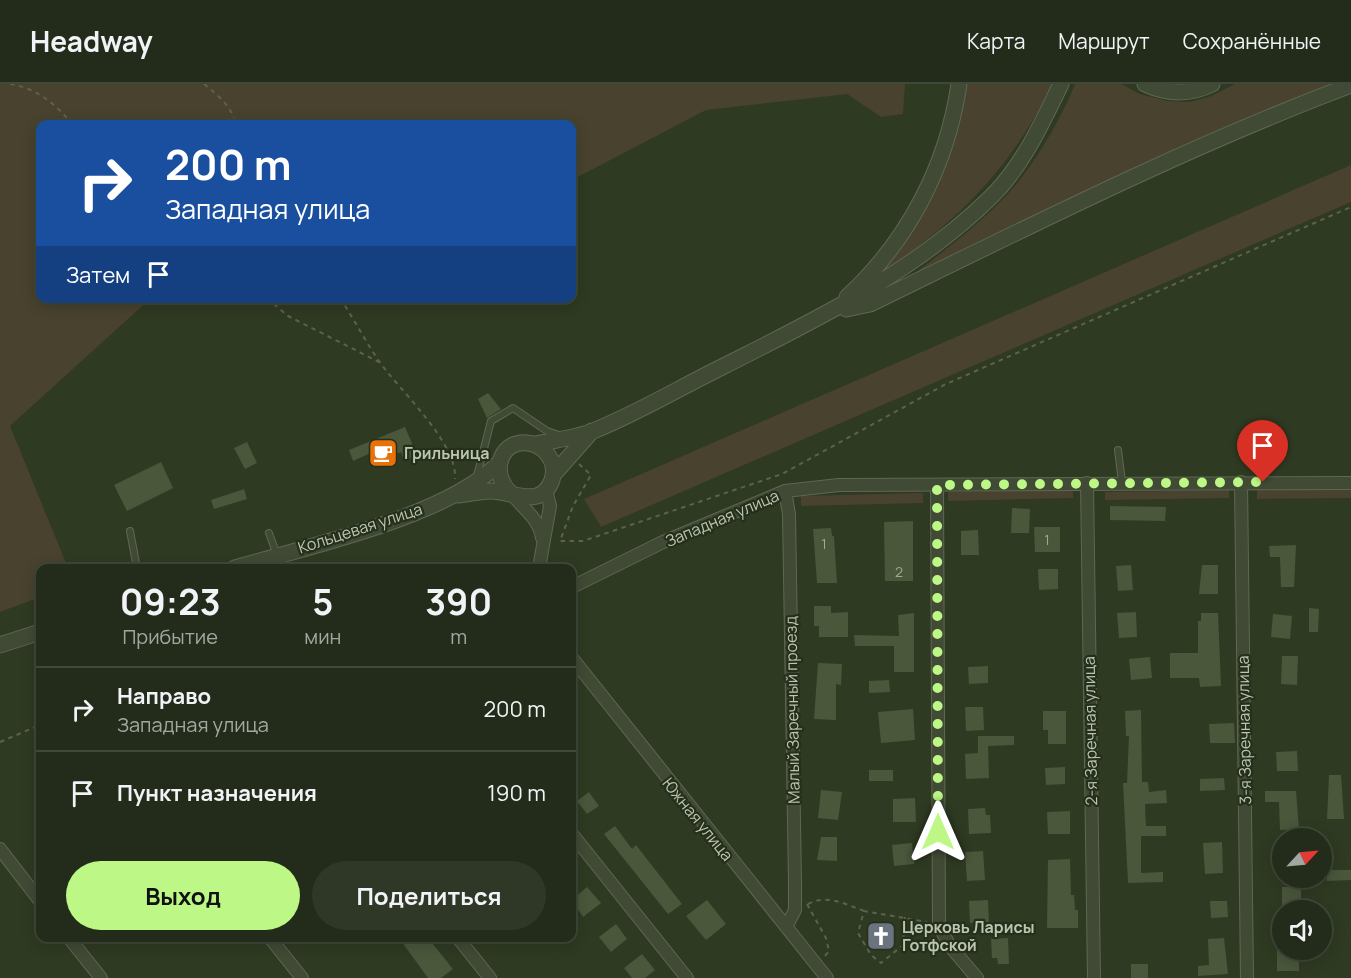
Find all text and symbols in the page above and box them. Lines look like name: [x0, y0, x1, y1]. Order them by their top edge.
text: Headway: [30, 22, 153, 60]
text: Карта: [967, 27, 1025, 55]
text: Маршрут: [1058, 27, 1150, 55]
text: Сохранённые: [1183, 27, 1321, 55]
text: 200 m: [165, 135, 291, 193]
icon: right: [66, 144, 144, 222]
text: Западная улица: [165, 190, 370, 227]
icon: arrive: [142, 258, 175, 291]
text: Затем: [66, 260, 130, 290]
pin: [1237, 420, 1288, 482]
icon: arrive: [1246, 429, 1279, 462]
cafe icon: Грильница: [367, 437, 399, 469]
place label: Грильница: [404, 442, 489, 464]
street label: Западная улица: [662, 484, 782, 552]
street label: Кольцевая улица: [295, 497, 425, 559]
house number: 1: [1044, 530, 1050, 549]
house number: 1: [821, 534, 827, 553]
house number: 2: [895, 562, 903, 581]
text: 09:23: [120, 577, 221, 626]
text: 5: [312, 577, 333, 626]
text: 390: [425, 577, 492, 626]
street label: Малый Заречный проезд: [779, 616, 805, 804]
text: Прибытие: [123, 623, 218, 650]
text: мин: [304, 623, 341, 650]
text: m: [450, 623, 467, 650]
street label: 3-я Заречная улица: [1232, 655, 1256, 805]
street label: 2-я Заречная улица: [1078, 656, 1102, 806]
text: Направо: [117, 681, 211, 711]
icon: right: [66, 693, 99, 726]
text: 200 m: [484, 694, 546, 724]
text: Западная улица: [117, 711, 269, 738]
street label: Южная улица: [658, 773, 738, 865]
icon: arrive: [66, 777, 99, 810]
text: Пункт назначения: [117, 778, 317, 808]
text: 190 m: [487, 778, 546, 808]
position arrow: [906, 800, 970, 864]
north arrow: [1272, 828, 1332, 888]
map controls: [1272, 828, 1332, 960]
button: Выход: [66, 861, 300, 930]
button: Поделиться: [312, 861, 546, 930]
button: sound: [1272, 900, 1332, 960]
place label: Церковь Ларисы Готфской: [902, 916, 1034, 956]
church icon: Церковь Ларисы Готфской: [865, 920, 897, 952]

